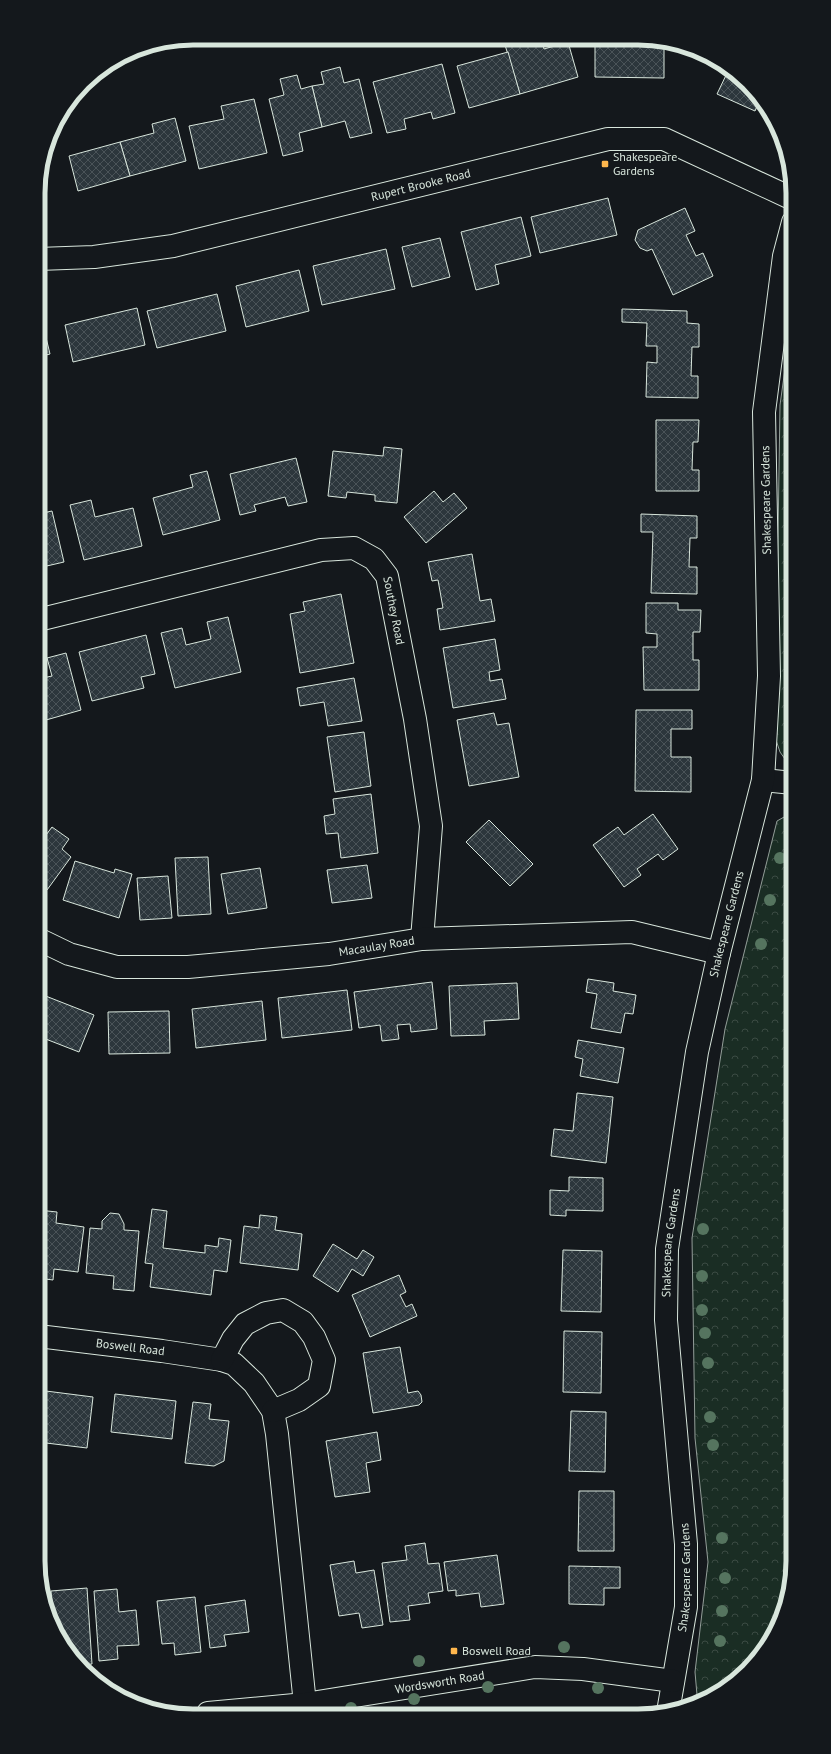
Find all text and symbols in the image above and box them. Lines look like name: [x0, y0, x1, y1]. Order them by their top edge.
place label: Shakespeare Gardens: [613, 149, 677, 178]
marker: Shakespeare Gardens: [600, 159, 610, 169]
street label: Rupert Brooke Road: [369, 165, 472, 204]
street label: Shakespeare Gardens: [757, 445, 774, 555]
street label: Southey Road: [380, 575, 408, 646]
street label: Shakespeare Gardens: [706, 869, 747, 979]
street label: Macaulay Road: [338, 932, 416, 959]
street label: Shakespeare Gardens: [658, 1187, 683, 1297]
street label: Boswell Road: [95, 1335, 166, 1358]
street label: Shakespeare Gardens: [674, 1522, 693, 1633]
place label: Boswell Road: [462, 1643, 531, 1658]
marker: Boswell Road: [449, 1646, 459, 1656]
street label: Wordsworth Road: [394, 1667, 486, 1696]

